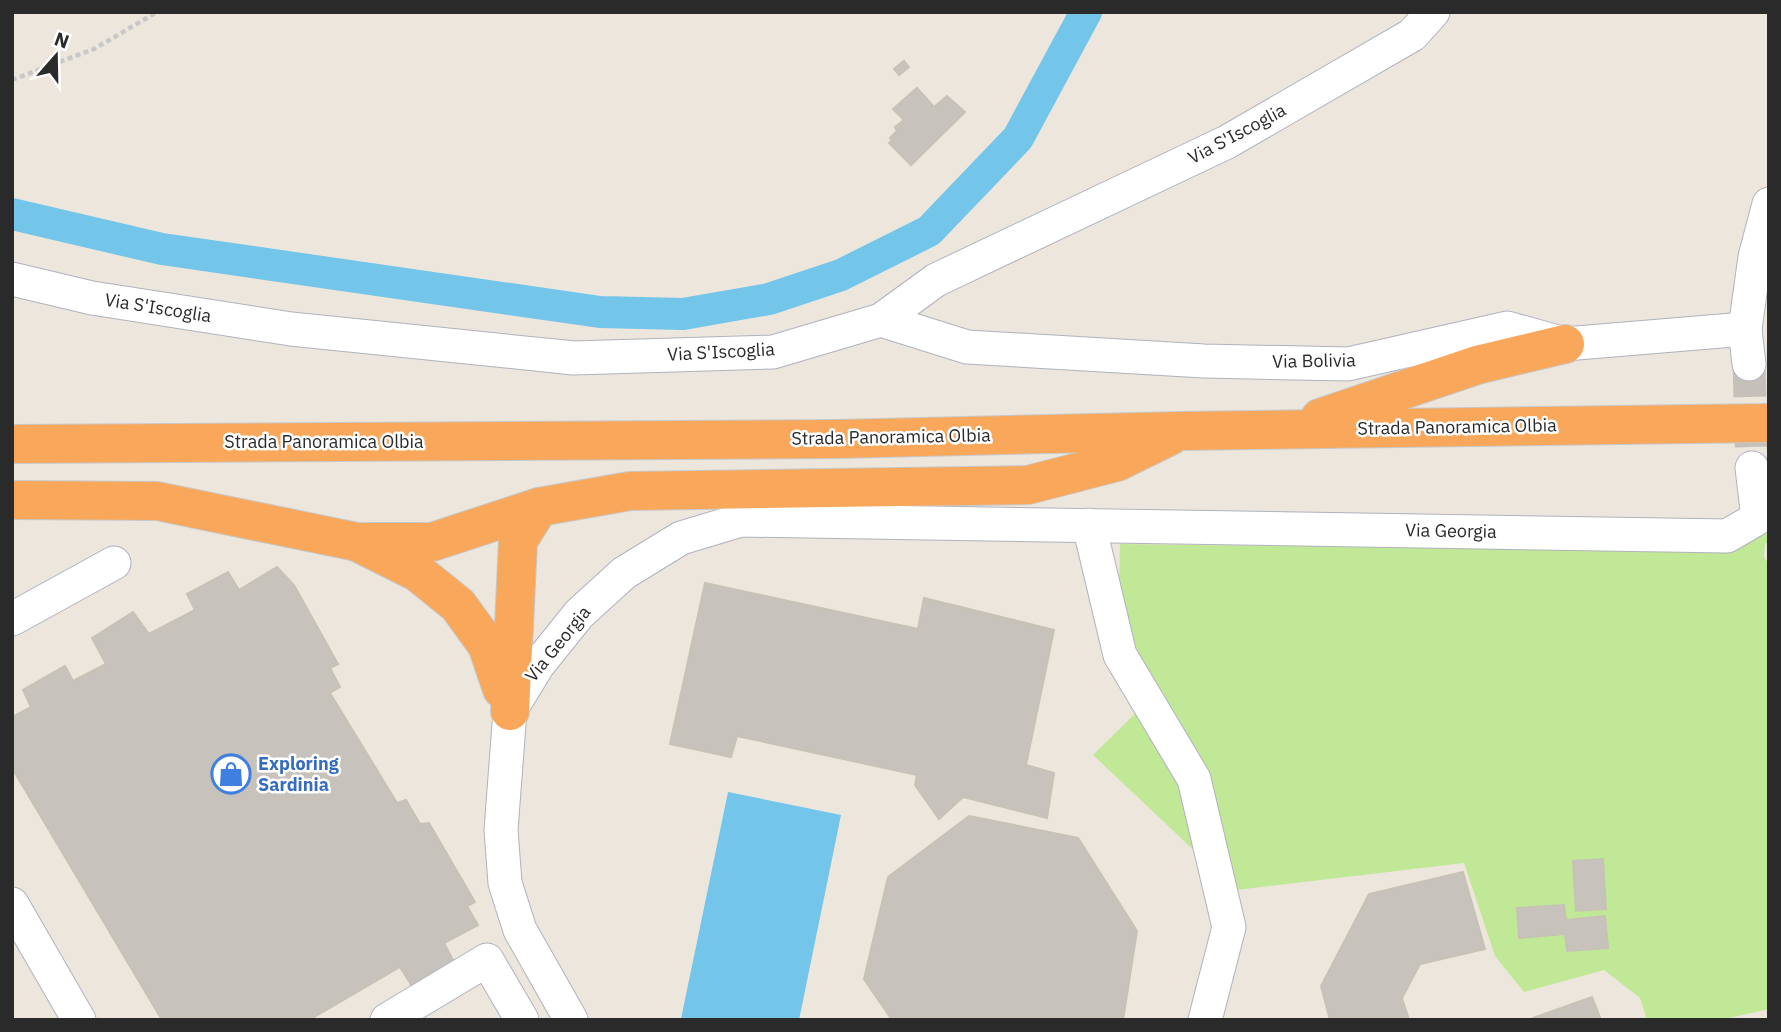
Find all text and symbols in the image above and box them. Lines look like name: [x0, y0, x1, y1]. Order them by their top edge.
north arrow: [21, 21, 91, 91]
text: N: [51, 26, 72, 54]
street label: Via S'Iscoglia: [1184, 98, 1290, 169]
street label: Via S'Iscoglia: [103, 288, 213, 327]
street label: Via S'Iscoglia: [667, 337, 776, 366]
street label: Via Bolivia: [1272, 348, 1356, 373]
street label: Strada Panoramica Olbia: [1357, 413, 1557, 440]
street label: Strada Panoramica Olbia: [791, 423, 991, 450]
street label: Strada Panoramica Olbia: [224, 430, 424, 453]
street label: Via Georgia: [1405, 518, 1497, 543]
street label: Via Georgia: [520, 601, 596, 687]
place label: Exploring Sardinia: [258, 752, 339, 796]
shop icon: Exploring Sardinia: [210, 753, 252, 795]

